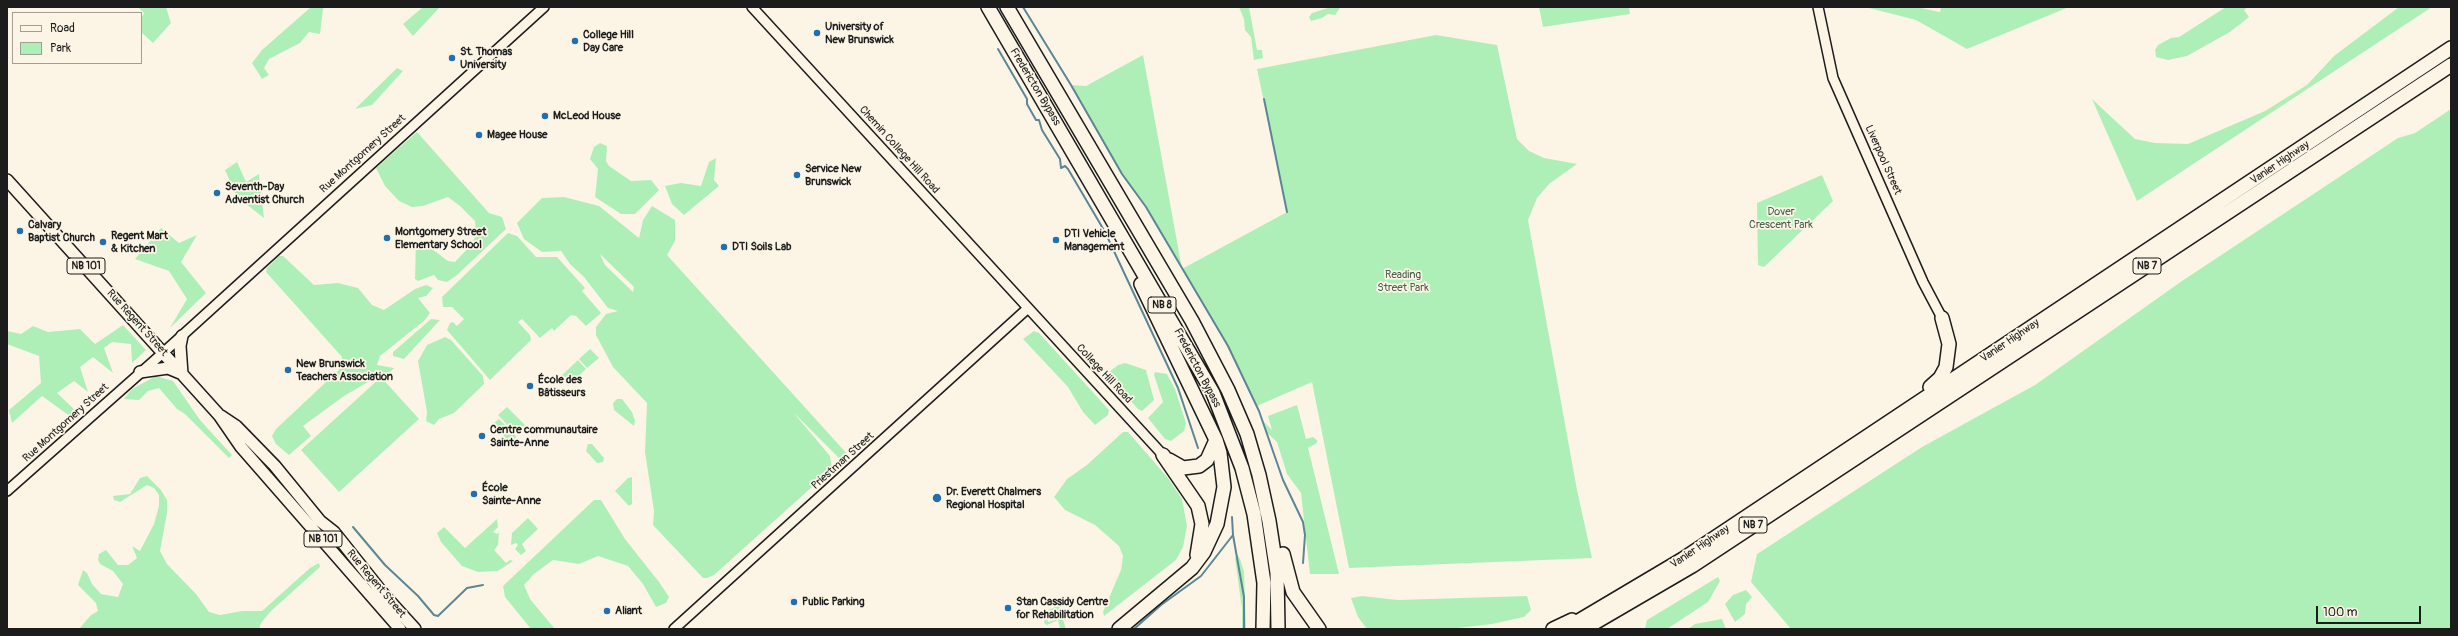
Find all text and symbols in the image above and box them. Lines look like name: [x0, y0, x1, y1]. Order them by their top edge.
legend: [12, 12, 142, 64]
place label: University of New Brunswick: [825, 20, 894, 46]
text: Road: [50, 21, 75, 36]
place label: College Hill Day Care: [583, 28, 634, 54]
marker: University of New Brunswick: [812, 28, 822, 38]
marker: College Hill Day Care: [570, 36, 580, 46]
text: Park: [50, 41, 71, 56]
place label: St. Thomas University: [460, 45, 512, 71]
street label: Fredericton Bypass: [1007, 46, 1063, 128]
marker: St. Thomas University: [447, 53, 457, 63]
street label: Chemin College Hill Road: [856, 103, 942, 197]
place label: McLeod House: [553, 109, 621, 123]
marker: McLeod House: [540, 111, 550, 121]
street label: Rue Montgomery Street: [317, 112, 409, 196]
street label: Liverpool Street: [1862, 123, 1904, 197]
place label: Magee House: [487, 128, 548, 142]
marker: Magee House: [474, 130, 484, 140]
street label: Vanier Highway: [2248, 138, 2312, 188]
place label: Service New Brunswick: [805, 162, 861, 188]
marker: Service New Brunswick: [792, 170, 802, 180]
place label: Seventh-Day Adventist Church: [225, 180, 304, 206]
marker: Seventh-Day Adventist Church: [212, 188, 222, 198]
park label: Dover Crescent Park: [1749, 205, 1813, 231]
place label: Calvary Baptist Church: [28, 218, 95, 244]
place label: Montgomery Street Elementary School: [395, 225, 486, 251]
marker: Calvary Baptist Church: [15, 226, 25, 236]
place label: DTI Vehicle Management: [1064, 227, 1124, 253]
place label: Regent Mart & Kitchen: [111, 229, 168, 255]
marker: Montgomery Street Elementary School: [382, 233, 392, 243]
marker: DTI Vehicle Management: [1051, 235, 1061, 245]
marker: Regent Mart & Kitchen: [98, 237, 108, 247]
place label: DTI Soils Lab: [732, 240, 791, 254]
marker: DTI Soils Lab: [719, 242, 729, 252]
road number: NB 101: [67, 258, 105, 274]
road number: NB 7: [2133, 258, 2161, 274]
park label: Reading Street Park: [1377, 268, 1429, 294]
street label: Rue Regent Street: [104, 287, 170, 359]
road number: NB 8: [1148, 297, 1176, 313]
street label: Vanier Highway: [1978, 316, 2042, 366]
street label: Fredericton Bypass: [1171, 326, 1223, 410]
street label: College Hill Road: [1073, 342, 1135, 406]
place label: New Brunswick Teachers Association: [296, 357, 393, 383]
marker: New Brunswick Teachers Association: [283, 365, 293, 375]
place label: École des Bâtisseurs: [538, 373, 585, 399]
street label: Rue Montgomery Street: [20, 381, 112, 465]
marker: École des Bâtisseurs: [525, 381, 535, 391]
place label: Centre communautaire Sainte-Anne: [490, 423, 598, 449]
street label: Priestman Street: [809, 429, 877, 493]
marker: Centre communautaire Sainte-Anne: [477, 431, 487, 441]
place label: École Sainte-Anne: [482, 481, 541, 507]
place label: Dr. Everett Chalmers Regional Hospital: [946, 485, 1041, 511]
marker: École Sainte-Anne: [469, 489, 479, 499]
marker: Dr. Everett Chalmers Regional Hospital: [931, 492, 943, 504]
road number: NB 7: [1739, 517, 1767, 533]
street label: Vanier Highway: [1668, 522, 1732, 572]
road number: NB 101: [304, 531, 342, 547]
street label: Rue Regent Street: [344, 547, 408, 621]
place label: Public Parking: [802, 595, 864, 609]
place label: Stan Cassidy Centre for Rehabilitation: [1016, 595, 1108, 621]
marker: Public Parking: [789, 597, 799, 607]
scale bar: [2318, 598, 2423, 624]
marker: Stan Cassidy Centre for Rehabilitation: [1003, 603, 1013, 613]
place label: Aliant: [615, 604, 642, 618]
text: 100 m: [2323, 605, 2357, 620]
marker: Aliant: [602, 606, 612, 616]

